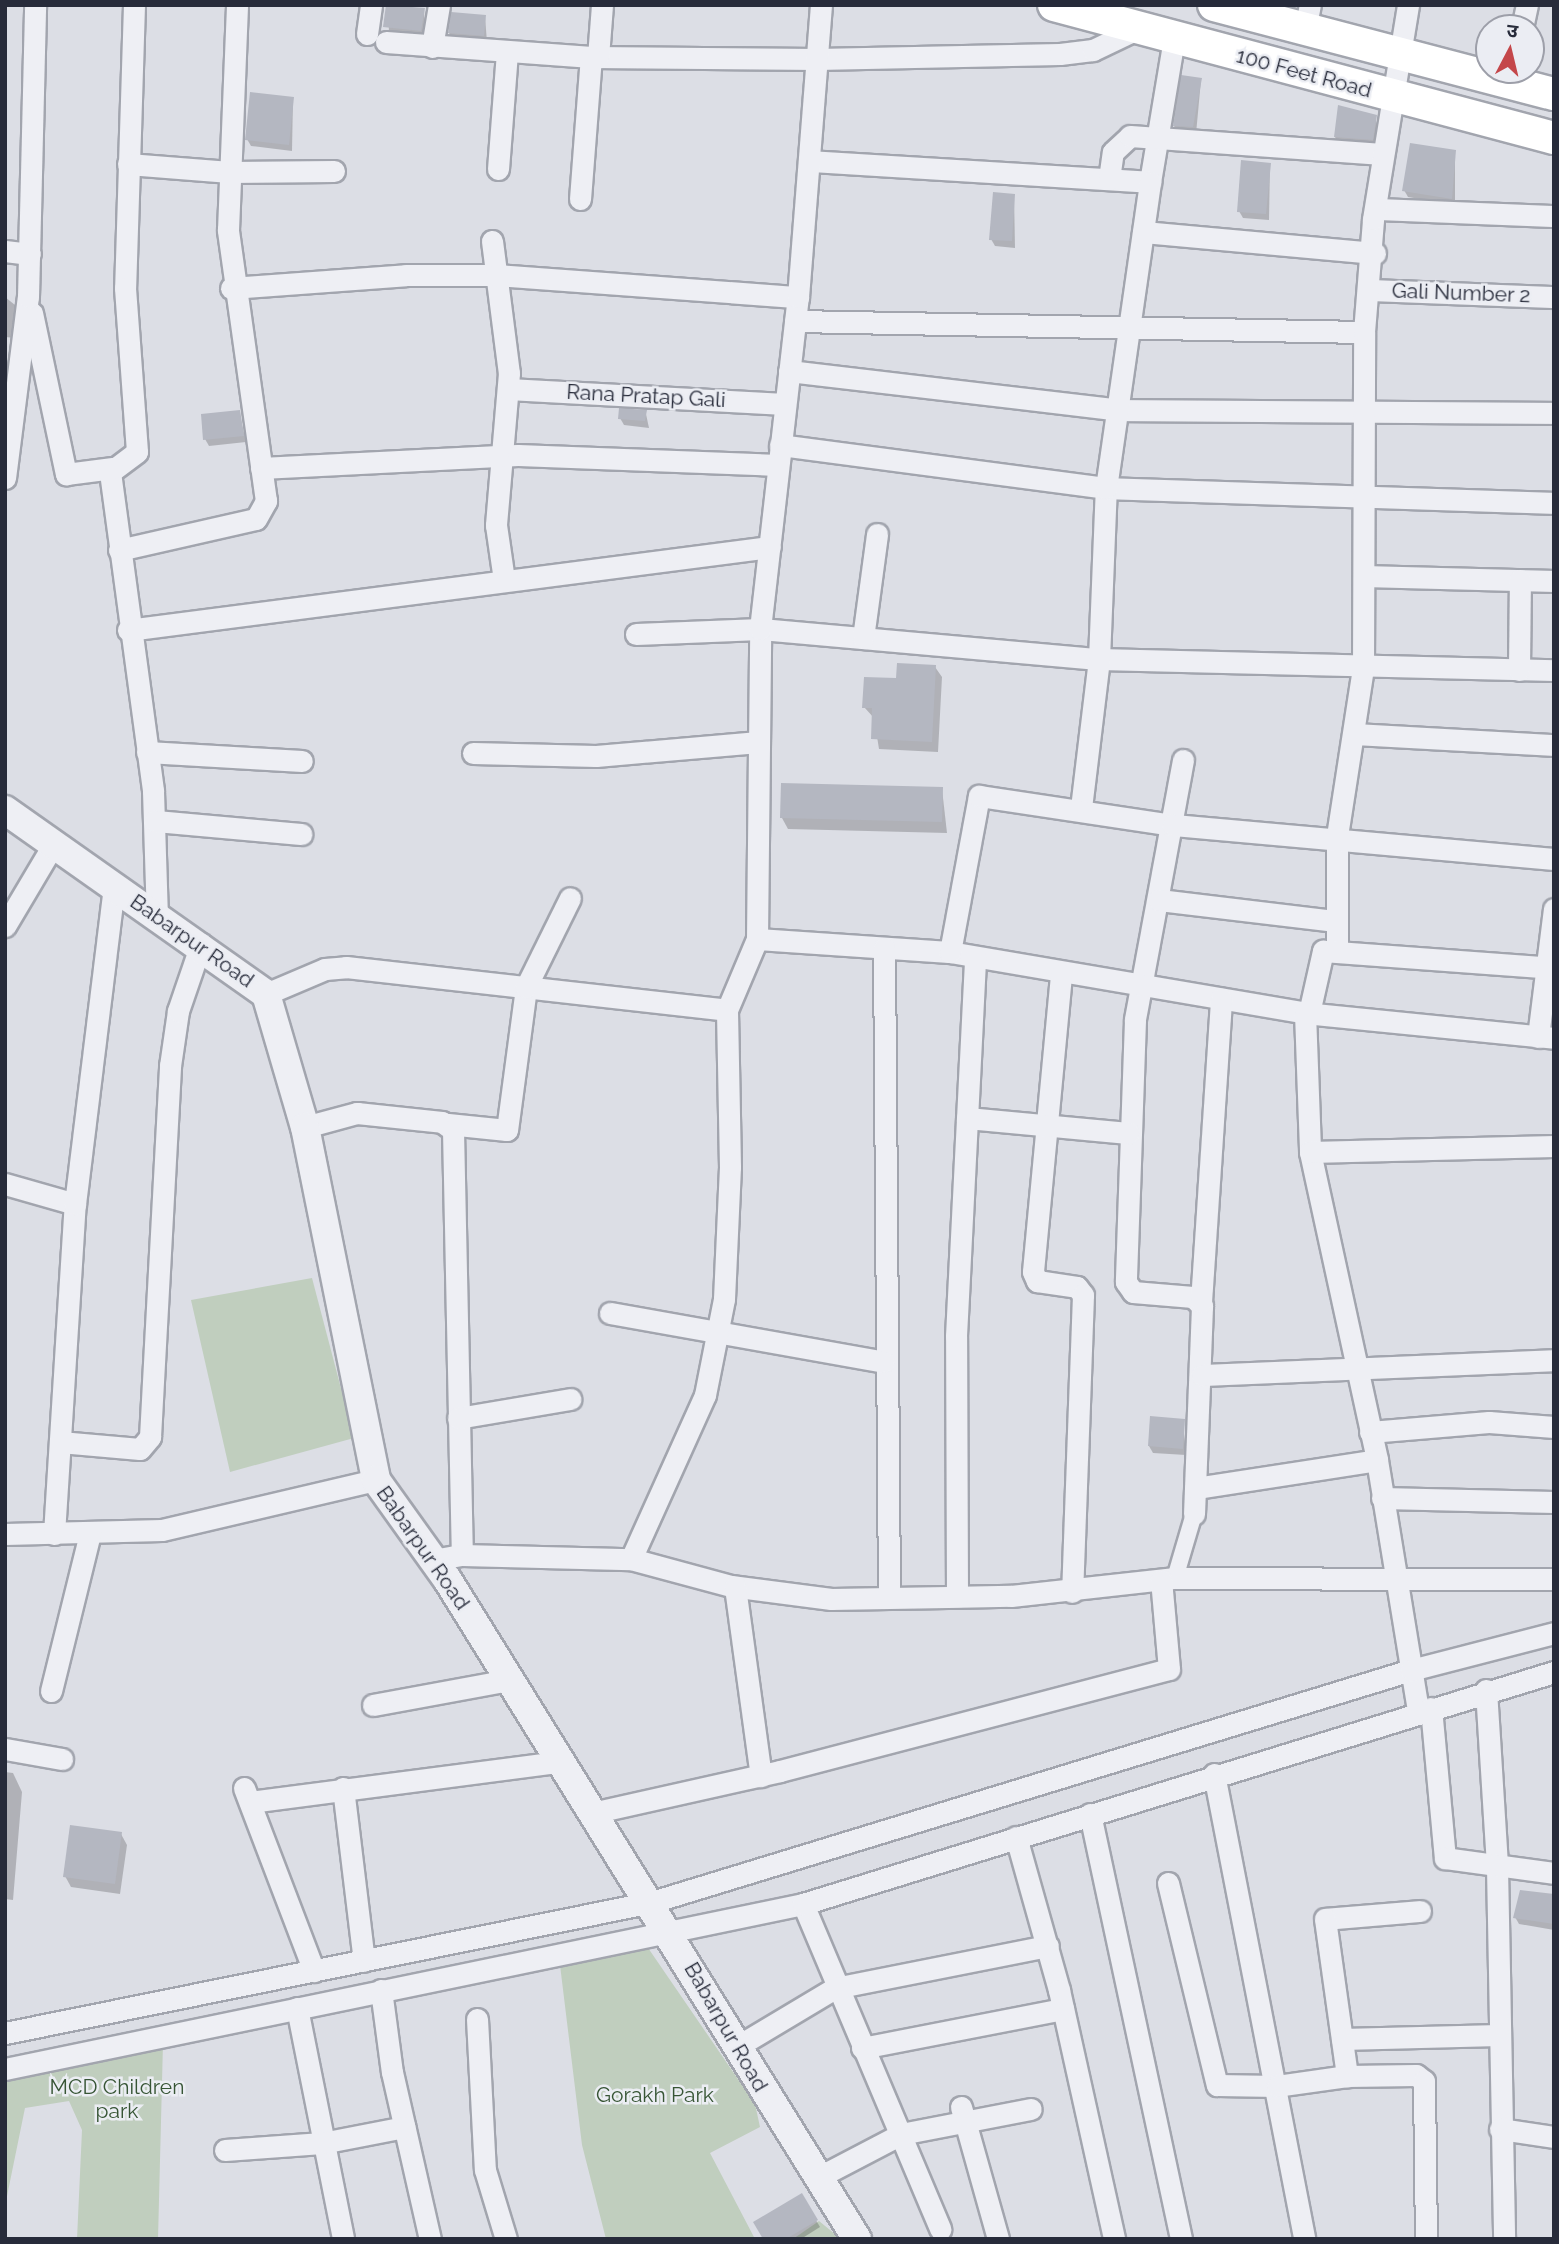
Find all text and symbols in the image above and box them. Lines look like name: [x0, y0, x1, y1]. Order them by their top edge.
north arrow: [1475, 14, 1545, 84]
text: उ: [1505, 19, 1519, 42]
street label: 100 Feet Road: [1234, 43, 1374, 103]
street label: Gali Number 2: [1391, 278, 1531, 308]
street label: Rana Pratap Gali: [566, 379, 726, 413]
street label: Babarpur Road: [125, 889, 259, 993]
street label: Babarpur Road: [371, 1481, 475, 1615]
street label: Babarpur Road: [679, 1958, 773, 2096]
park label: MCD Children park: [50, 2074, 184, 2124]
park label: Gorakh Park: [596, 2082, 714, 2108]

